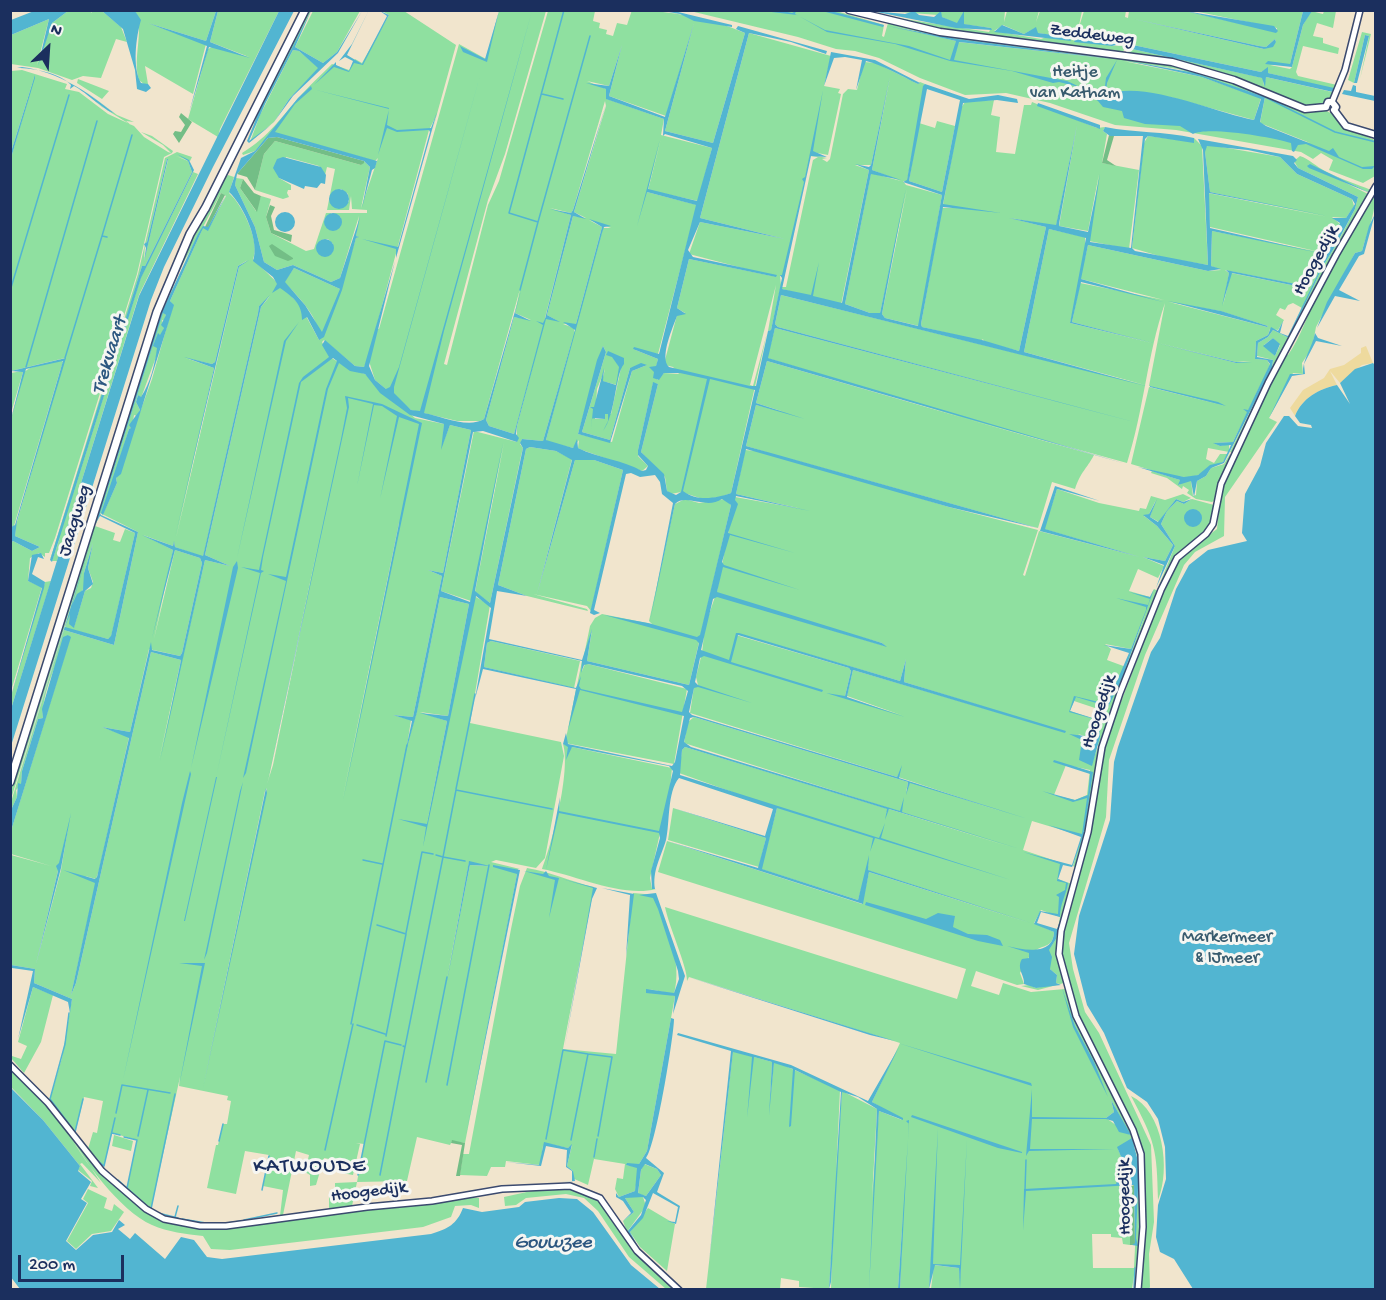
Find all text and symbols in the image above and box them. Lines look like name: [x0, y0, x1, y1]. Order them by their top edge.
north arrow: [18, 18, 78, 78]
text: N: [47, 20, 65, 42]
street label: Zeddeweg: [1049, 20, 1135, 52]
park label: Heitje van Katham: [1030, 62, 1120, 104]
street label: Hoogedijk: [1289, 222, 1345, 300]
water label: Trekvaart: [88, 314, 134, 398]
street label: Jaagweg: [55, 483, 97, 559]
street label: Hoogedijk: [1078, 672, 1122, 752]
park label: Markermeer & IJmeer: [1182, 927, 1272, 970]
district label: KATWOUDE: [253, 1155, 367, 1181]
street label: Hoogedijk: [1115, 1159, 1137, 1235]
street label: Hoogedijk: [330, 1178, 408, 1208]
water label: Gouwzee: [514, 1232, 592, 1256]
scale bar: [21, 1243, 128, 1281]
text: 200 m: [29, 1255, 75, 1276]

